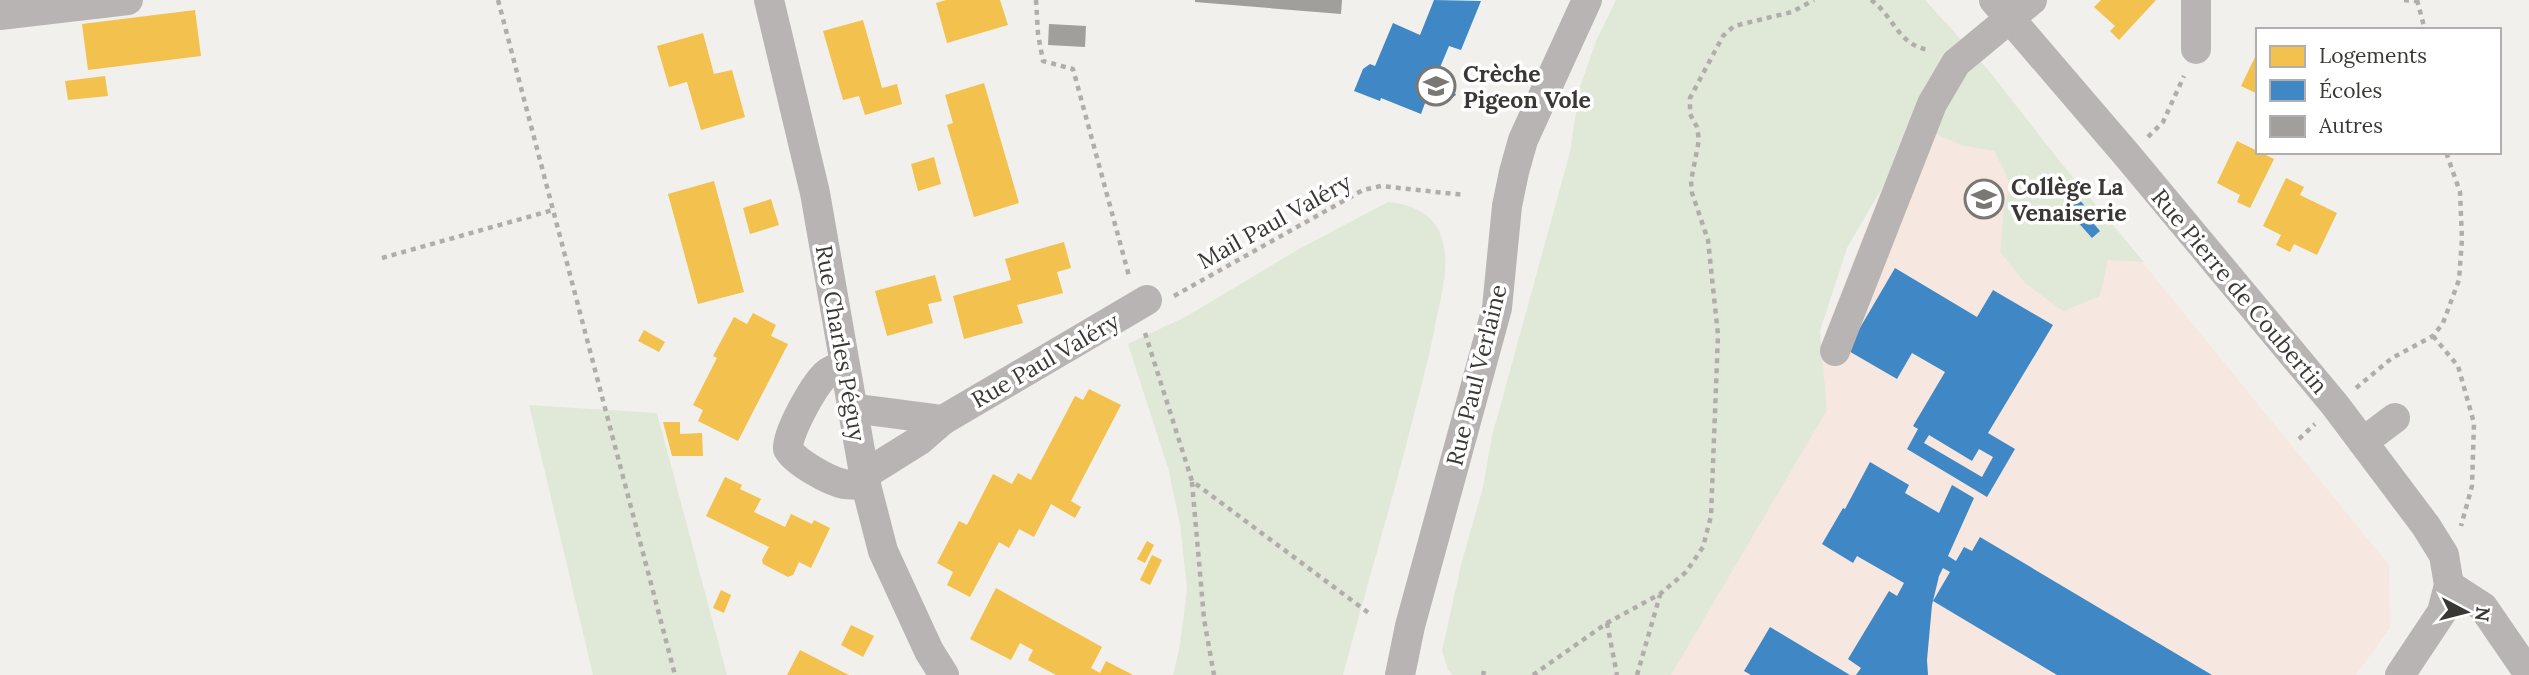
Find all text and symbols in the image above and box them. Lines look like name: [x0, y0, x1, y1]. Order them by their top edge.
legend: [2256, 28, 2501, 154]
text: Logements: [2319, 42, 2427, 69]
place label: Crèche Pigeon Vole: [1463, 59, 1591, 114]
school or university icon: Crèche Pigeon Vole: [1415, 65, 1457, 107]
text: Écoles: [2319, 77, 2382, 104]
text: Autres: [2318, 112, 2383, 139]
street label: Mail Paul Valéry: [1192, 166, 1356, 275]
place label: Collège La Venaiserie: [2011, 172, 2127, 227]
school or university icon: Collège La Venaiserie: [1963, 178, 2005, 220]
street label: Rue Pierre de Coubertin: [2146, 183, 2334, 399]
street label: Rue Charles Péguy: [809, 243, 873, 444]
street label: Rue Paul Verlaine: [1439, 281, 1513, 469]
street label: Rue Paul Valéry: [966, 306, 1125, 414]
north arrow: [2431, 577, 2501, 647]
text: N: [2470, 605, 2496, 623]

